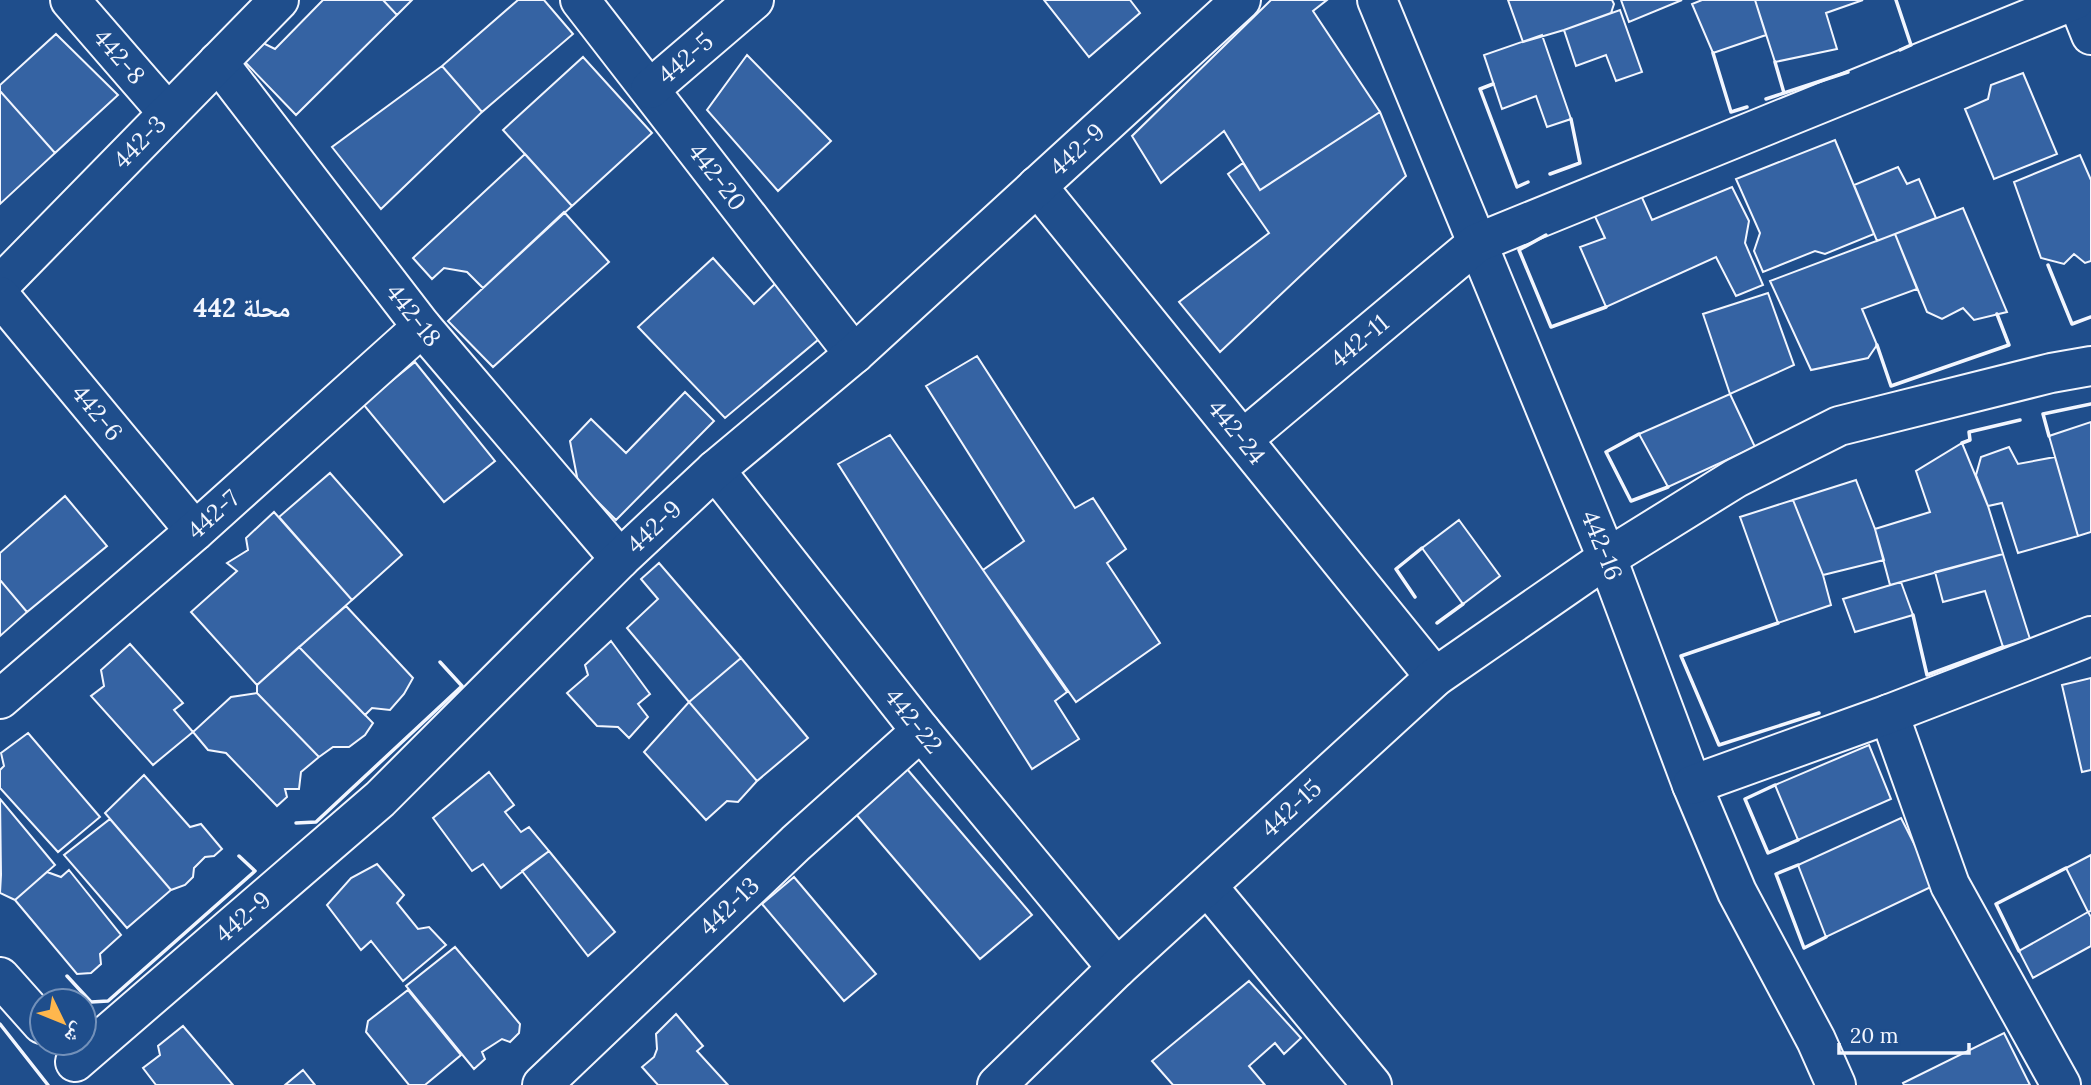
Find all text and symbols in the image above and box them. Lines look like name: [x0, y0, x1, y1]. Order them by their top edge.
street label: 442-8: [87, 22, 152, 91]
street label: 442-5: [651, 26, 720, 90]
street label: 442-3: [106, 108, 173, 175]
street label: 442-9: [1043, 116, 1111, 182]
street label: 442-20: [682, 137, 753, 217]
street label: 442-18: [379, 277, 448, 353]
district label: محلة 442: [193, 291, 291, 324]
street label: 442-11: [1324, 308, 1395, 374]
street label: 442-6: [65, 378, 130, 447]
street label: 442-24: [1201, 393, 1273, 471]
street label: 442-7: [180, 483, 246, 546]
street label: 442-9: [620, 493, 688, 560]
street label: 442-16: [1574, 506, 1630, 584]
street label: 442-22: [878, 682, 949, 760]
street label: 442-15: [1254, 772, 1328, 844]
street label: 442-13: [693, 870, 766, 942]
street label: 442-9: [208, 884, 277, 949]
north arrow: [28, 987, 98, 1057]
scale bar: [1839, 1012, 1968, 1056]
text: ش: [60, 1018, 91, 1049]
text: 20 m: [1850, 1022, 1899, 1049]

